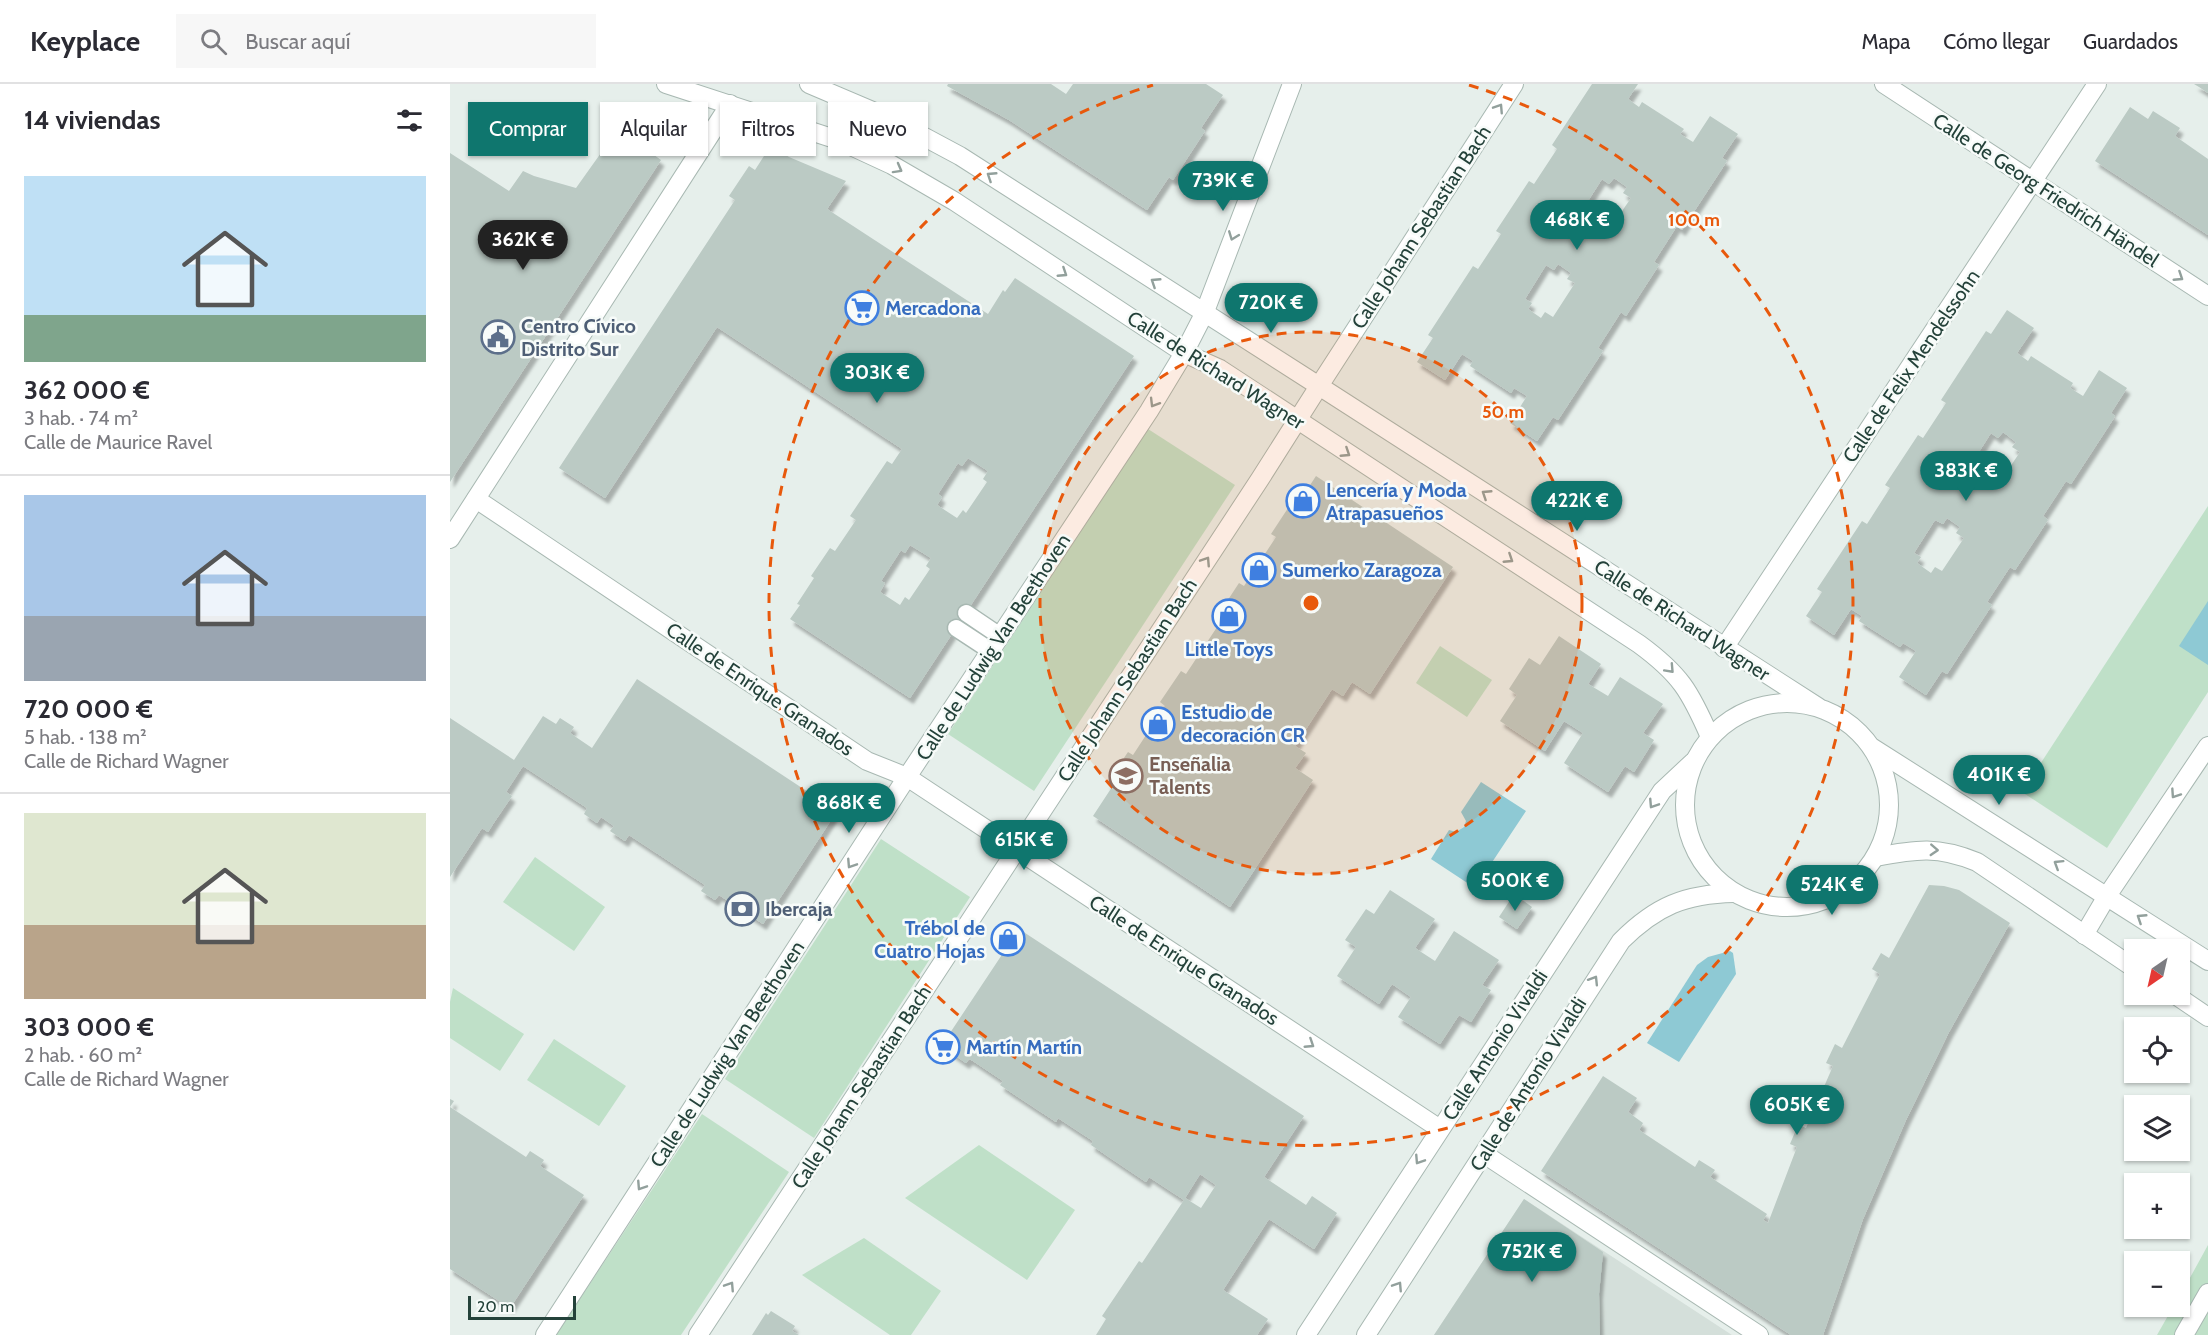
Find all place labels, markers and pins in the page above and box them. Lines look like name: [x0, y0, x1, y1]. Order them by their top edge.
pin: 739K €: [1174, 161, 1272, 212]
pin: 468K €: [1528, 200, 1626, 251]
pin: 362K €: [474, 220, 572, 271]
pin: 720K €: [1222, 283, 1320, 334]
supermarket icon: Mercadona: [844, 290, 880, 326]
place label: Mercadona: [885, 296, 981, 320]
place label: Centro Cívico Distrito Sur: [521, 314, 636, 361]
public building icon: Centro Cívico Distrito Sur: [480, 319, 516, 355]
pin: 303K €: [828, 353, 926, 404]
pin: 383K €: [1917, 451, 2015, 502]
place label: Lencería y Moda Atrapasueños: [1326, 478, 1467, 525]
pin: 422K €: [1528, 481, 1626, 532]
shop icon: Lencería y Moda Atrapasueños: [1285, 483, 1321, 519]
shop icon: Sumerko Zaragoza: [1241, 552, 1277, 588]
place label: Sumerko Zaragoza: [1282, 558, 1442, 582]
centre of rings: [1301, 593, 1321, 613]
shop icon: Little Toys: [1211, 598, 1247, 634]
place label: Little Toys: [1185, 637, 1273, 661]
place label: Estudio de decoración CR: [1181, 700, 1306, 747]
shop icon: Estudio de decoración CR: [1140, 706, 1176, 742]
place label: Enseñalia Talents: [1149, 752, 1231, 799]
pin: 401K €: [1950, 755, 2048, 806]
school or university icon: Enseñalia Talents: [1108, 758, 1144, 794]
pin: 868K €: [800, 783, 898, 834]
pin: 615K €: [975, 820, 1073, 871]
pin: 500K €: [1466, 861, 1564, 912]
pin: 524K €: [1783, 865, 1881, 916]
bank icon: Ibercaja: [724, 891, 760, 927]
place label: Ibercaja: [765, 897, 832, 921]
place label: Trébol de Cuatro Hojas: [874, 916, 985, 963]
shop icon: Trébol de Cuatro Hojas: [990, 921, 1026, 957]
supermarket icon: Martín Martín: [925, 1029, 961, 1065]
place label: Martín Martín: [966, 1035, 1082, 1059]
pin: 605K €: [1748, 1085, 1846, 1136]
pin: 752K €: [1483, 1232, 1581, 1283]

